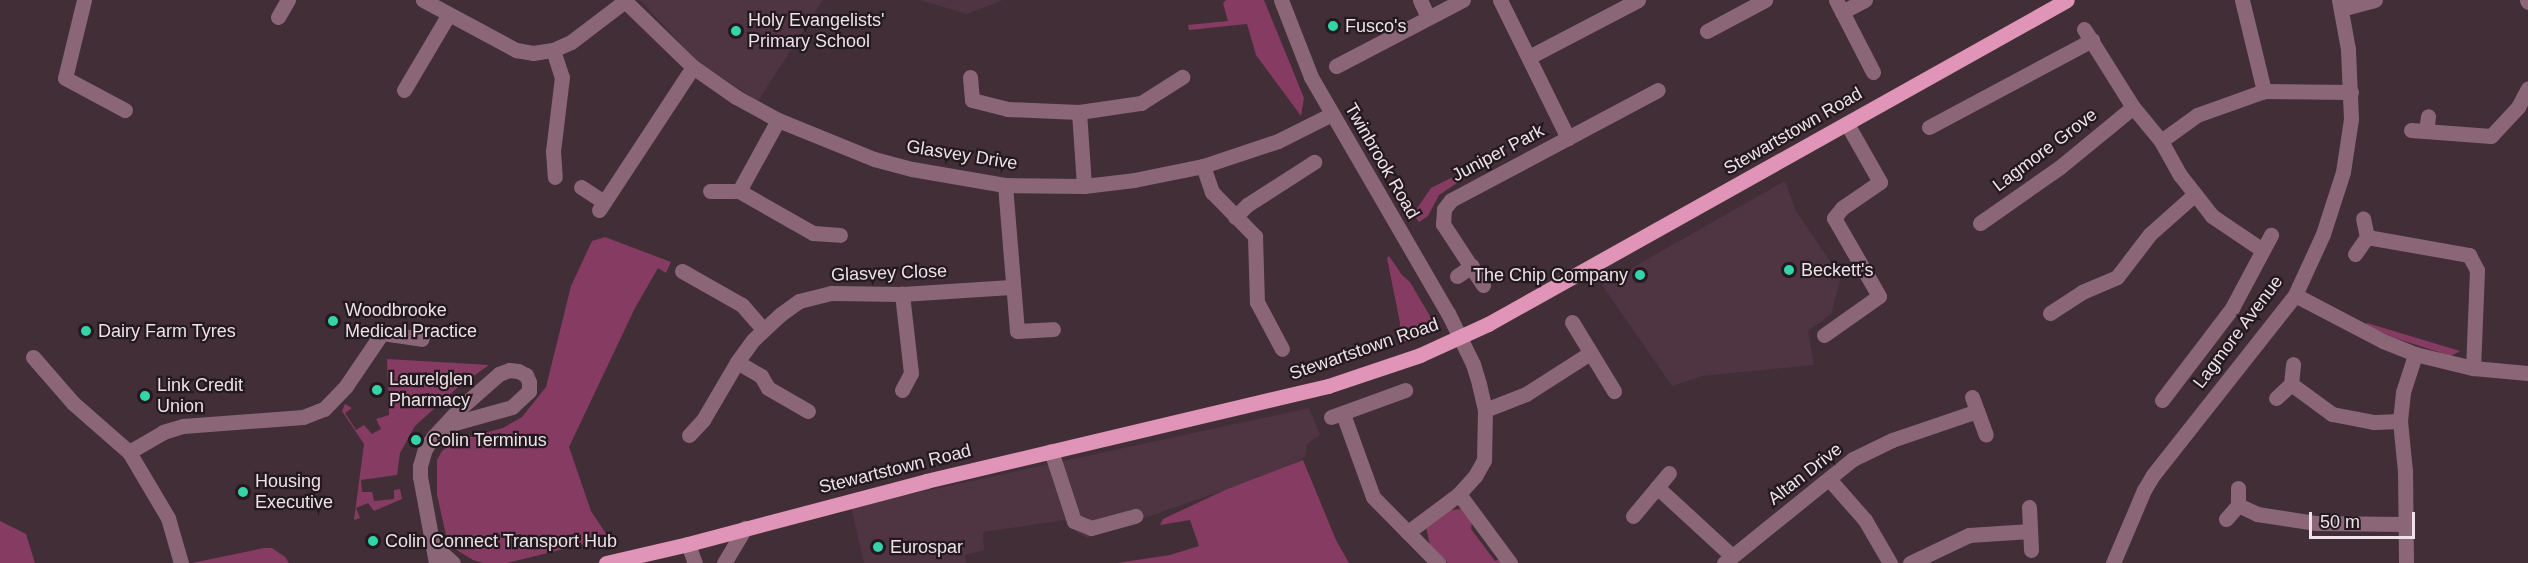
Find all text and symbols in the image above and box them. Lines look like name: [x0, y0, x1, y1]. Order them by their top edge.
place label: Holy Evangelists' Primary School: [748, 10, 884, 52]
place label: Fusco's: [1345, 15, 1406, 37]
marker: Fusco's: [1326, 19, 1340, 33]
marker: Holy Evangelists' Primary School: [729, 24, 743, 38]
street label: Stewartstown Road: [1720, 83, 1866, 179]
street label: Twinbrook Road: [1340, 99, 1424, 223]
street label: Lagmore Grove: [1989, 104, 2101, 196]
street label: Juniper Park: [1448, 120, 1548, 186]
street label: Glasvey Drive: [905, 136, 1019, 174]
place label: Beckett's: [1801, 259, 1873, 281]
street label: Glasvey Close: [831, 260, 947, 286]
marker: Beckett's: [1782, 263, 1796, 277]
place label: The Chip Company: [1473, 264, 1628, 286]
marker: The Chip Company: [1633, 268, 1647, 282]
street label: Lagmore Avenue: [2188, 271, 2288, 393]
place label: Woodbrooke Medical Practice: [345, 300, 477, 342]
street label: Stewartstown Road: [1287, 313, 1441, 385]
marker: Woodbrooke Medical Practice: [326, 314, 340, 328]
place label: Dairy Farm Tyres: [98, 320, 236, 342]
marker: Dairy Farm Tyres: [79, 324, 93, 338]
place label: Laurelglen Pharmacy: [389, 369, 473, 412]
place label: Link Credit Union: [157, 375, 243, 418]
marker: Laurelglen Pharmacy: [370, 383, 384, 397]
marker: Link Credit Union: [138, 389, 152, 403]
place label: Colin Terminus: [428, 429, 547, 451]
marker: Colin Terminus: [409, 433, 423, 447]
street label: Altan Drive: [1764, 438, 1846, 510]
street label: Stewartstown Road: [817, 440, 973, 498]
place label: Housing Executive: [255, 471, 333, 514]
marker: Housing Executive: [236, 485, 250, 499]
scale bar: [2312, 500, 2418, 538]
text: 50 m: [2320, 512, 2360, 532]
place label: Colin Connect Transport Hub: [385, 530, 617, 552]
marker: Colin Connect Transport Hub: [366, 534, 380, 548]
place label: Eurospar: [890, 536, 963, 558]
marker: Eurospar: [871, 540, 885, 554]

